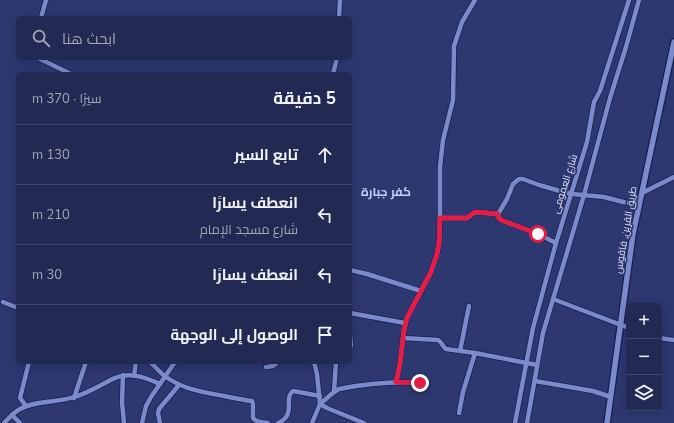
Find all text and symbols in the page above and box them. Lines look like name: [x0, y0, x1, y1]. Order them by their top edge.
search box: [16, 16, 352, 60]
icon: search: [30, 27, 52, 49]
text: ابحث هنا: [62, 29, 116, 49]
text: 5 دقيقة: [273, 87, 336, 110]
text: سيرًا · 370 m: [32, 90, 102, 108]
icon: ahead: [314, 144, 336, 166]
text: تابع السير: [234, 145, 298, 165]
text: 130 m: [32, 146, 70, 164]
street label: شارع العمومى: [549, 153, 581, 215]
district label: كفر جبارة: [361, 184, 411, 200]
street label: طريق القرين, فاقوس: [611, 185, 641, 275]
text: انعطف يسارًا: [212, 193, 298, 213]
icon: left: [314, 204, 336, 226]
text: 210 m: [32, 206, 70, 224]
text: شارع مسجد الإمام: [200, 221, 298, 239]
route start: [529, 225, 547, 243]
icon: left: [314, 264, 336, 286]
text: انعطف يسارًا: [212, 265, 298, 285]
text: 30 m: [32, 266, 62, 284]
map controls: [626, 303, 662, 411]
button: +: [626, 303, 662, 339]
icon: arrive: [314, 324, 336, 346]
text: الوصول إلى الوجهة: [170, 325, 298, 345]
button: −: [626, 339, 662, 375]
route end: [411, 374, 429, 392]
button: layers: [626, 375, 662, 411]

